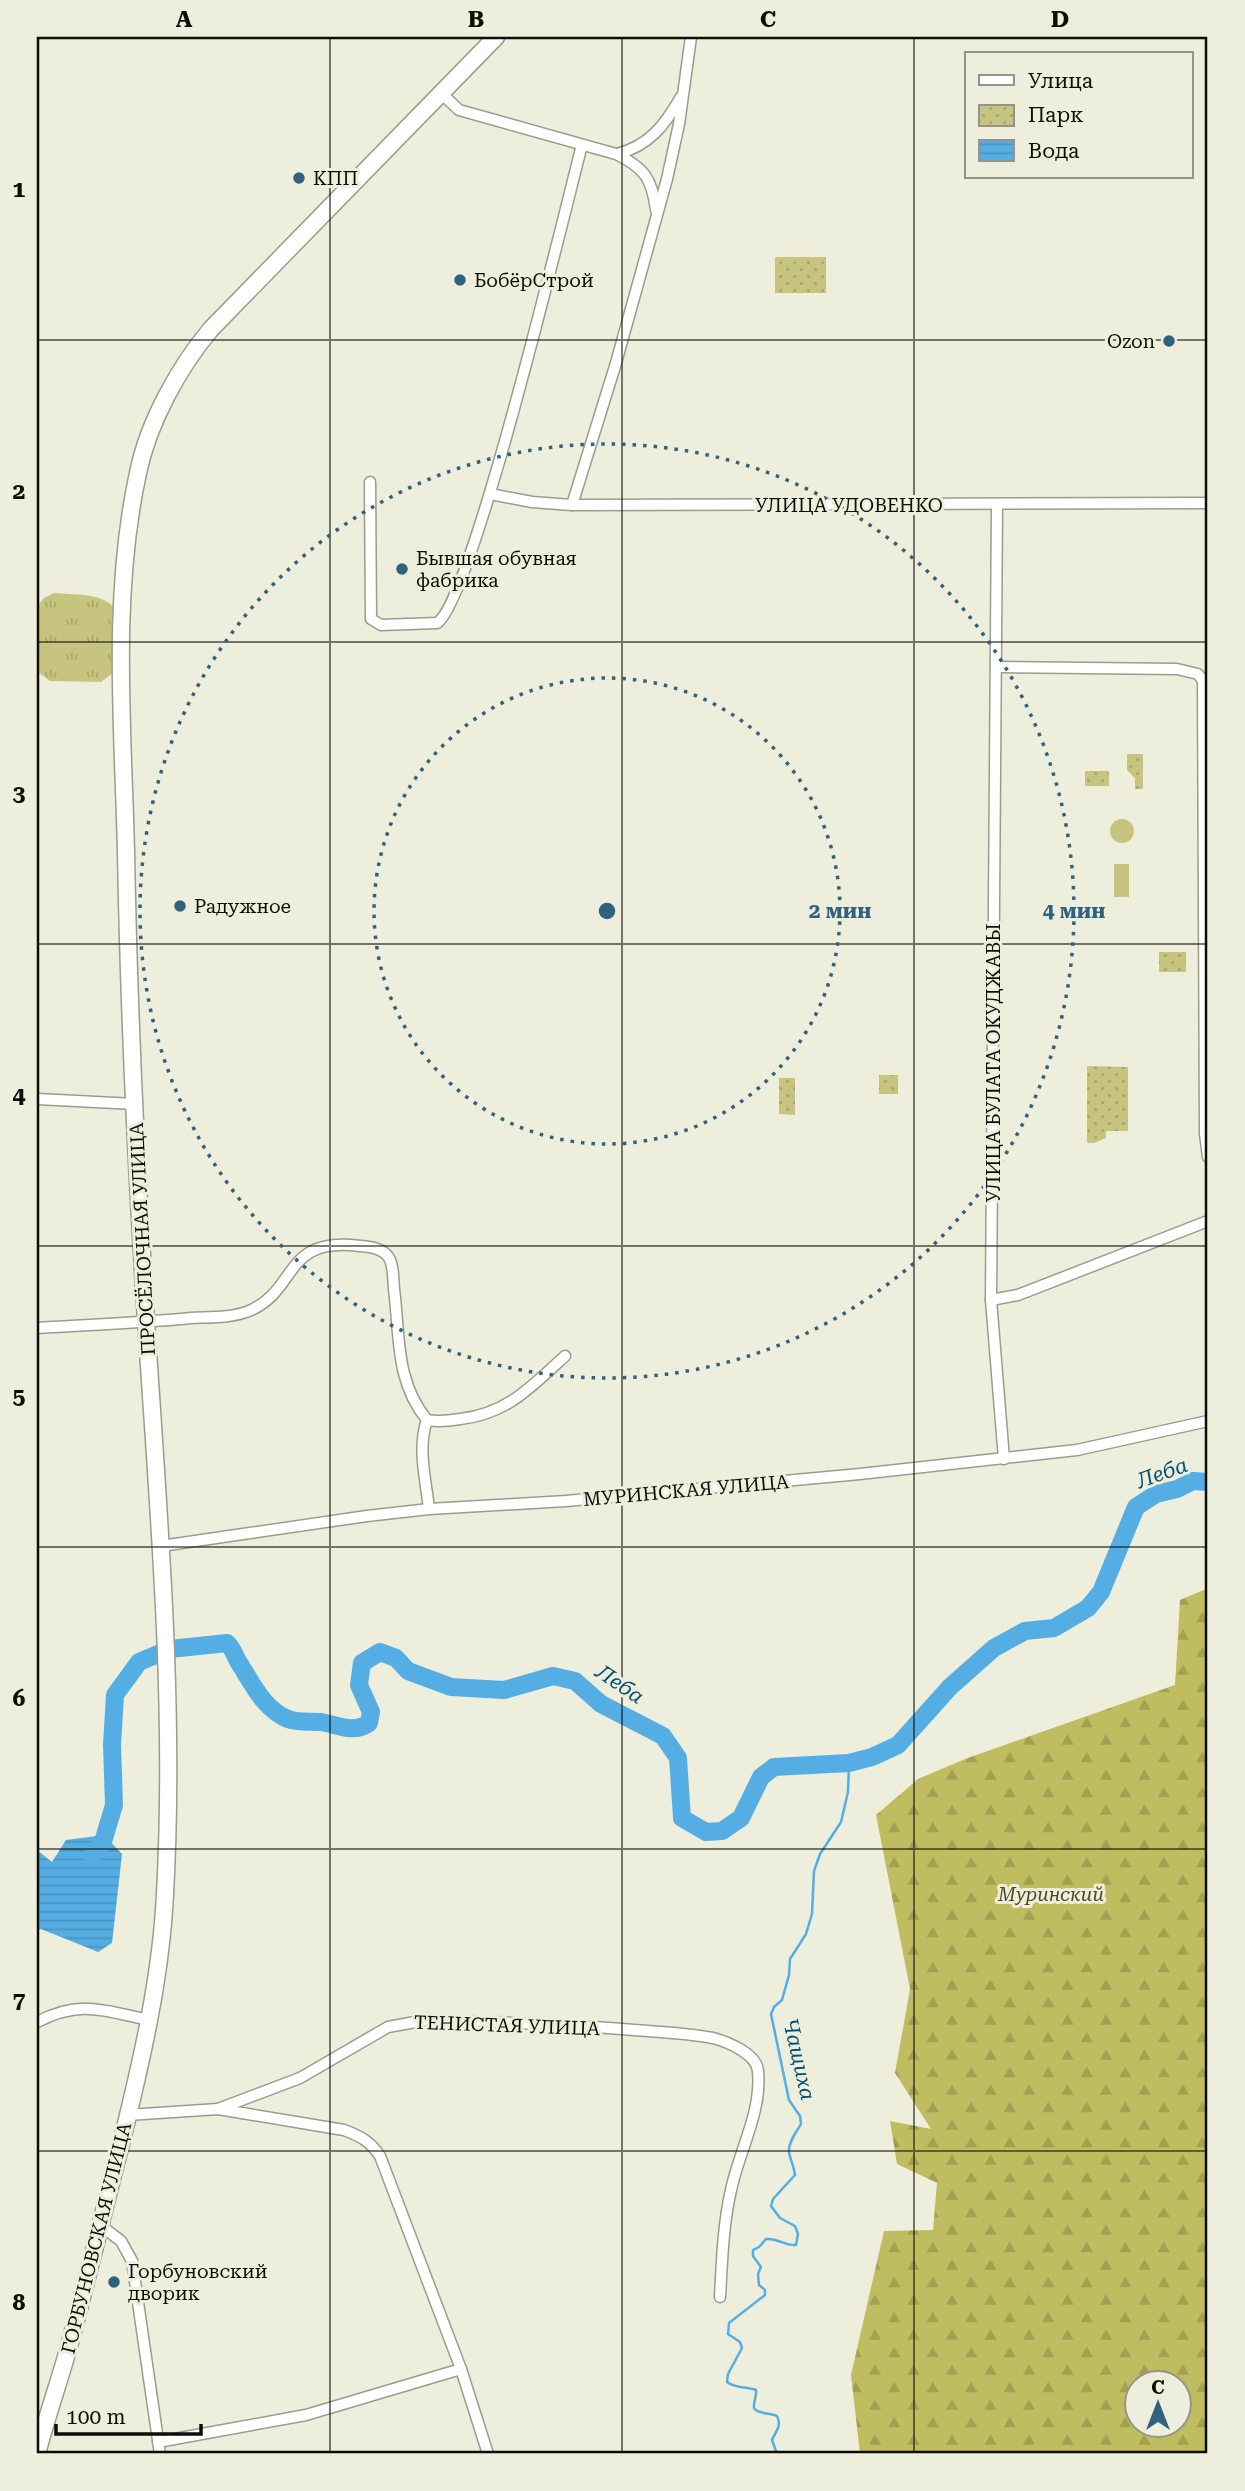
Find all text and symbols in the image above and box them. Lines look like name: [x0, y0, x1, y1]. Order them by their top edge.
text: A: [176, 6, 193, 33]
text: B: [468, 6, 484, 33]
text: C: [760, 6, 776, 33]
text: D: [1051, 6, 1069, 33]
legend: [965, 52, 1192, 178]
text: Улица: [1028, 69, 1094, 93]
text: Парк: [1028, 103, 1084, 127]
text: Вода: [1028, 139, 1080, 163]
place label: КПП: [313, 167, 358, 190]
marker: КПП: [291, 170, 307, 186]
text: 1: [13, 176, 26, 203]
place label: БобёрСтрой: [474, 269, 594, 292]
marker: БобёрСтрой: [452, 272, 468, 288]
place label: Ozon: [1107, 330, 1155, 353]
marker: Ozon: [1161, 333, 1177, 349]
text: 2: [13, 478, 25, 505]
street label: УЛИЦА УДОВЕНКО: [755, 494, 943, 517]
place label: Бывшая обувная фабрика: [416, 547, 577, 592]
marker: Бывшая обувная фабрика: [394, 561, 410, 577]
text: 3: [13, 780, 26, 807]
place label: Радужное: [194, 895, 291, 918]
marker: Радужное: [172, 898, 188, 914]
centre of rings: [595, 899, 619, 923]
text: 2 мин: [809, 899, 871, 923]
text: 4 мин: [1043, 899, 1105, 923]
street label: УЛИЦА БУЛАТА ОКУДЖАВЫ: [982, 923, 1005, 1203]
text: 4: [13, 1082, 26, 1109]
street label: ПРОСЁЛОЧНАЯ УЛИЦА: [125, 1121, 160, 1356]
text: 5: [13, 1383, 26, 1410]
water label: Леба: [1131, 1453, 1191, 1494]
street label: МУРИНСКАЯ УЛИЦА: [582, 1470, 791, 1511]
water label: Леба: [590, 1658, 648, 1709]
text: 6: [13, 1685, 26, 1712]
park label: Муринский: [997, 1883, 1104, 1906]
text: 7: [13, 1987, 26, 2014]
street label: ТЕНИСТАЯ УЛИЦА: [414, 2011, 601, 2040]
water label: Чащиха: [778, 2016, 820, 2102]
street label: ГОРБУНОВСКАЯ УЛИЦА: [57, 2119, 137, 2356]
place label: Горбуновский дворик: [128, 2260, 268, 2305]
marker: Горбуновский дворик: [106, 2274, 122, 2290]
text: 8: [13, 2289, 26, 2316]
north arrow: [1122, 2368, 1192, 2438]
text: С: [1151, 2376, 1165, 2399]
scale bar: [56, 2393, 201, 2437]
text: 100 m: [66, 2405, 126, 2429]

